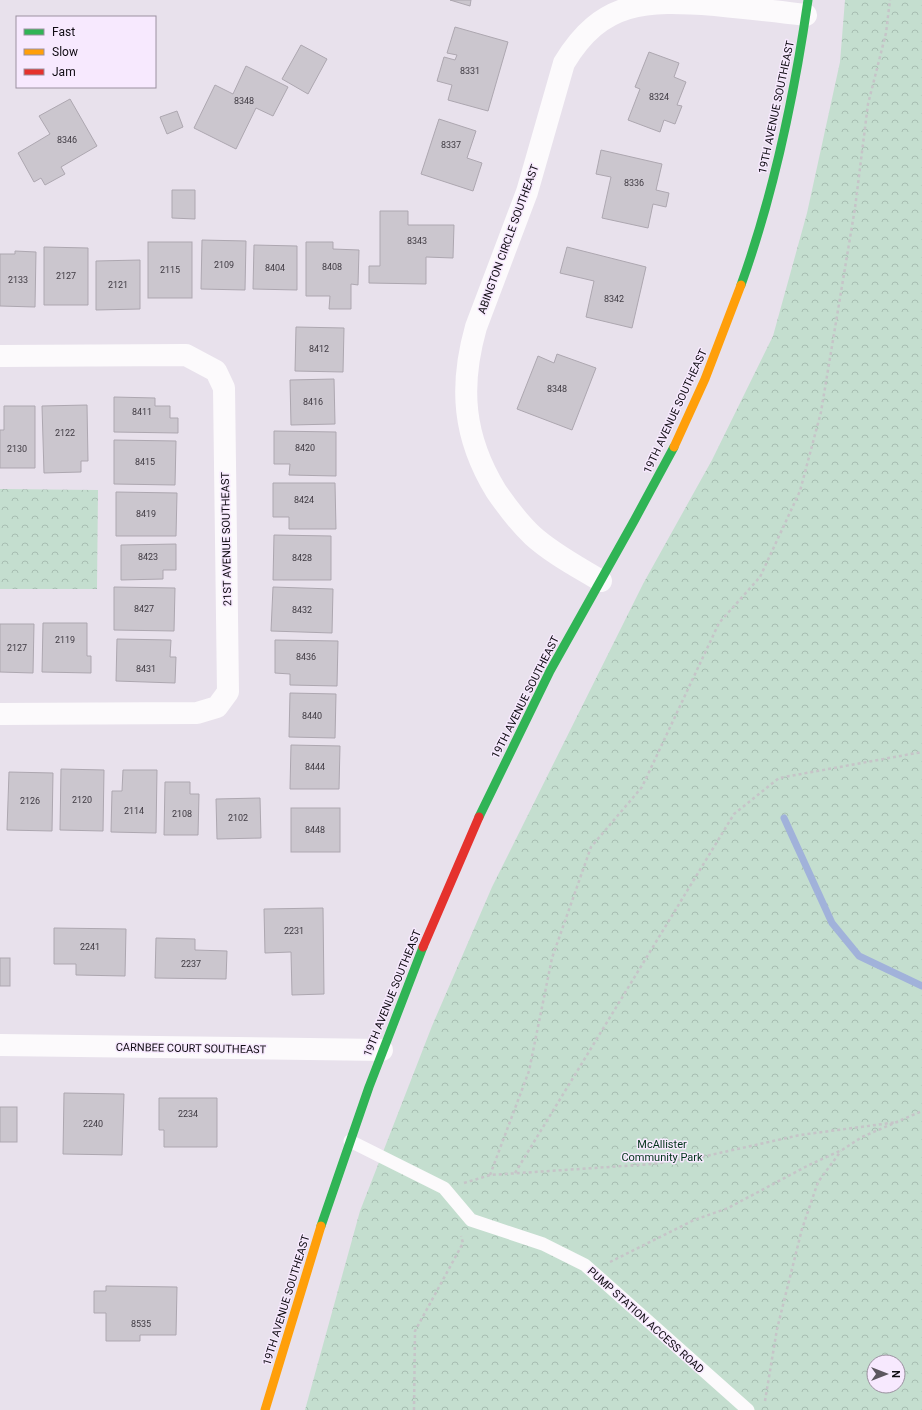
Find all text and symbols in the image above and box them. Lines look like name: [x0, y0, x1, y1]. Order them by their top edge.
legend: [16, 16, 156, 88]
text: Fast: [52, 25, 75, 39]
street label: 19TH AVENUE SOUTHEAST: [756, 39, 797, 175]
text: Slow: [52, 45, 78, 59]
text: Jam: [52, 65, 76, 79]
house number: 8331: [460, 66, 480, 76]
house number: 8324: [649, 92, 669, 102]
house number: 8348: [234, 96, 254, 106]
house number: 8346: [57, 135, 77, 145]
house number: 8337: [441, 140, 461, 150]
street label: ABINGTON CIRCLE SOUTHEAST: [475, 162, 542, 316]
house number: 8336: [624, 178, 644, 188]
house number: 8343: [407, 236, 427, 246]
house number: 2109: [214, 260, 234, 270]
house number: 8408: [322, 262, 342, 272]
house number: 8404: [265, 263, 285, 273]
house number: 2115: [160, 265, 180, 275]
house number: 2127: [56, 271, 76, 281]
house number: 2133: [8, 275, 28, 285]
house number: 2121: [108, 280, 128, 290]
house number: 8342: [604, 294, 624, 304]
house number: 8412: [309, 344, 329, 354]
street label: 19TH AVENUE SOUTHEAST: [641, 347, 710, 475]
house number: 8348: [547, 384, 567, 394]
house number: 8416: [303, 397, 323, 407]
house number: 8411: [132, 407, 152, 417]
house number: 2122: [55, 428, 75, 438]
house number: 8420: [295, 443, 315, 453]
house number: 2130: [7, 444, 27, 454]
house number: 8415: [135, 457, 155, 467]
street label: 21ST AVENUE SOUTHEAST: [219, 471, 234, 606]
house number: 8424: [294, 495, 314, 505]
house number: 8419: [136, 509, 156, 519]
house number: 8423: [138, 552, 158, 562]
house number: 8428: [292, 553, 312, 563]
house number: 8427: [134, 604, 154, 614]
house number: 8432: [292, 605, 312, 615]
street label: 19TH AVENUE SOUTHEAST: [489, 633, 562, 761]
house number: 2119: [55, 635, 75, 645]
house number: 2127: [7, 643, 27, 653]
house number: 8436: [296, 652, 316, 662]
house number: 8431: [136, 664, 156, 674]
house number: 8440: [302, 711, 322, 721]
house number: 8444: [305, 762, 325, 772]
house number: 2120: [72, 795, 92, 805]
house number: 2126: [20, 796, 40, 806]
house number: 2114: [124, 806, 144, 816]
house number: 2108: [172, 809, 192, 819]
house number: 2102: [228, 813, 248, 823]
house number: 8448: [305, 825, 325, 835]
house number: 2231: [284, 926, 304, 936]
street label: 19TH AVENUE SOUTHEAST: [361, 927, 424, 1058]
house number: 2241: [80, 942, 100, 952]
house number: 2237: [181, 959, 201, 969]
street label: CARNBEE COURT SOUTHEAST: [116, 1041, 267, 1056]
house number: 2234: [178, 1109, 198, 1119]
house number: 2240: [83, 1119, 103, 1129]
park label: McAllister Community Park: [621, 1138, 703, 1164]
street label: 19TH AVENUE SOUTHEAST: [260, 1233, 313, 1367]
street label: PUMP STATION ACCESS ROAD: [585, 1265, 707, 1376]
house number: 8535: [131, 1319, 151, 1329]
north arrow: [866, 1354, 906, 1394]
text: N: [889, 1370, 902, 1378]

